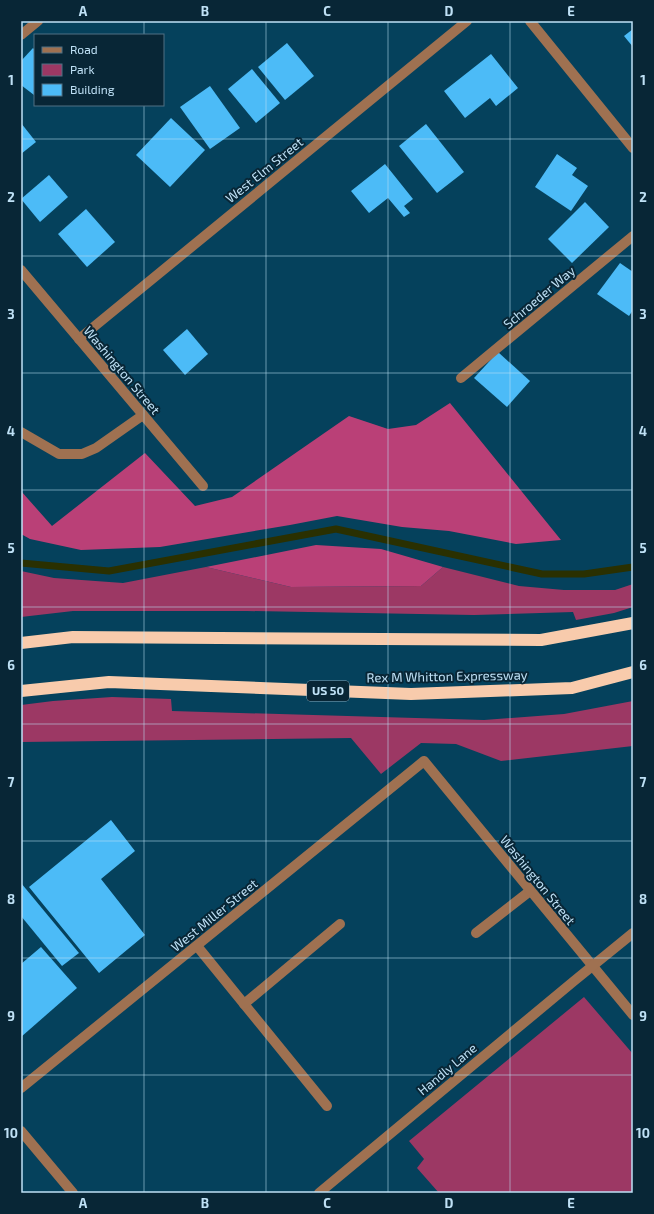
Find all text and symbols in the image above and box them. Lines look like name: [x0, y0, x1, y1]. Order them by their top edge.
text: A: [79, 3, 88, 19]
text: B: [201, 3, 209, 19]
text: C: [323, 3, 331, 19]
text: D: [445, 3, 454, 19]
text: E: [567, 3, 575, 19]
legend: [34, 34, 164, 106]
text: Road: [70, 42, 98, 56]
text: Park: [70, 62, 95, 76]
text: 1: [8, 72, 14, 88]
text: 1: [640, 72, 646, 88]
text: Building: [70, 82, 115, 96]
street label: West Elm Street: [222, 134, 306, 206]
text: 2: [7, 189, 15, 205]
text: 2: [639, 189, 647, 205]
street label: Schroeder Way: [500, 262, 578, 332]
text: 3: [7, 306, 15, 322]
text: 3: [639, 306, 647, 322]
street label: Washington Street: [80, 323, 164, 417]
text: 4: [7, 423, 15, 439]
text: 4: [639, 423, 647, 439]
text: 5: [7, 540, 15, 556]
text: 5: [639, 540, 647, 556]
text: 6: [7, 657, 15, 673]
text: 6: [639, 657, 647, 673]
street label: Rex M Whitton Expressway: [366, 667, 528, 685]
road number: US 50: [307, 681, 349, 701]
text: 7: [8, 774, 15, 790]
text: 7: [640, 774, 647, 790]
street label: Washington Street: [497, 832, 579, 928]
street label: West Miller Street: [167, 875, 261, 955]
text: 8: [7, 891, 15, 907]
text: 8: [639, 891, 647, 907]
text: 9: [7, 1008, 15, 1024]
text: 9: [639, 1008, 647, 1024]
street label: Handly Lane: [414, 1040, 480, 1098]
text: 10: [4, 1125, 18, 1141]
text: 10: [636, 1125, 650, 1141]
text: A: [79, 1195, 88, 1211]
text: B: [201, 1195, 209, 1211]
text: C: [323, 1195, 331, 1211]
text: D: [445, 1195, 454, 1211]
text: E: [567, 1195, 575, 1211]

